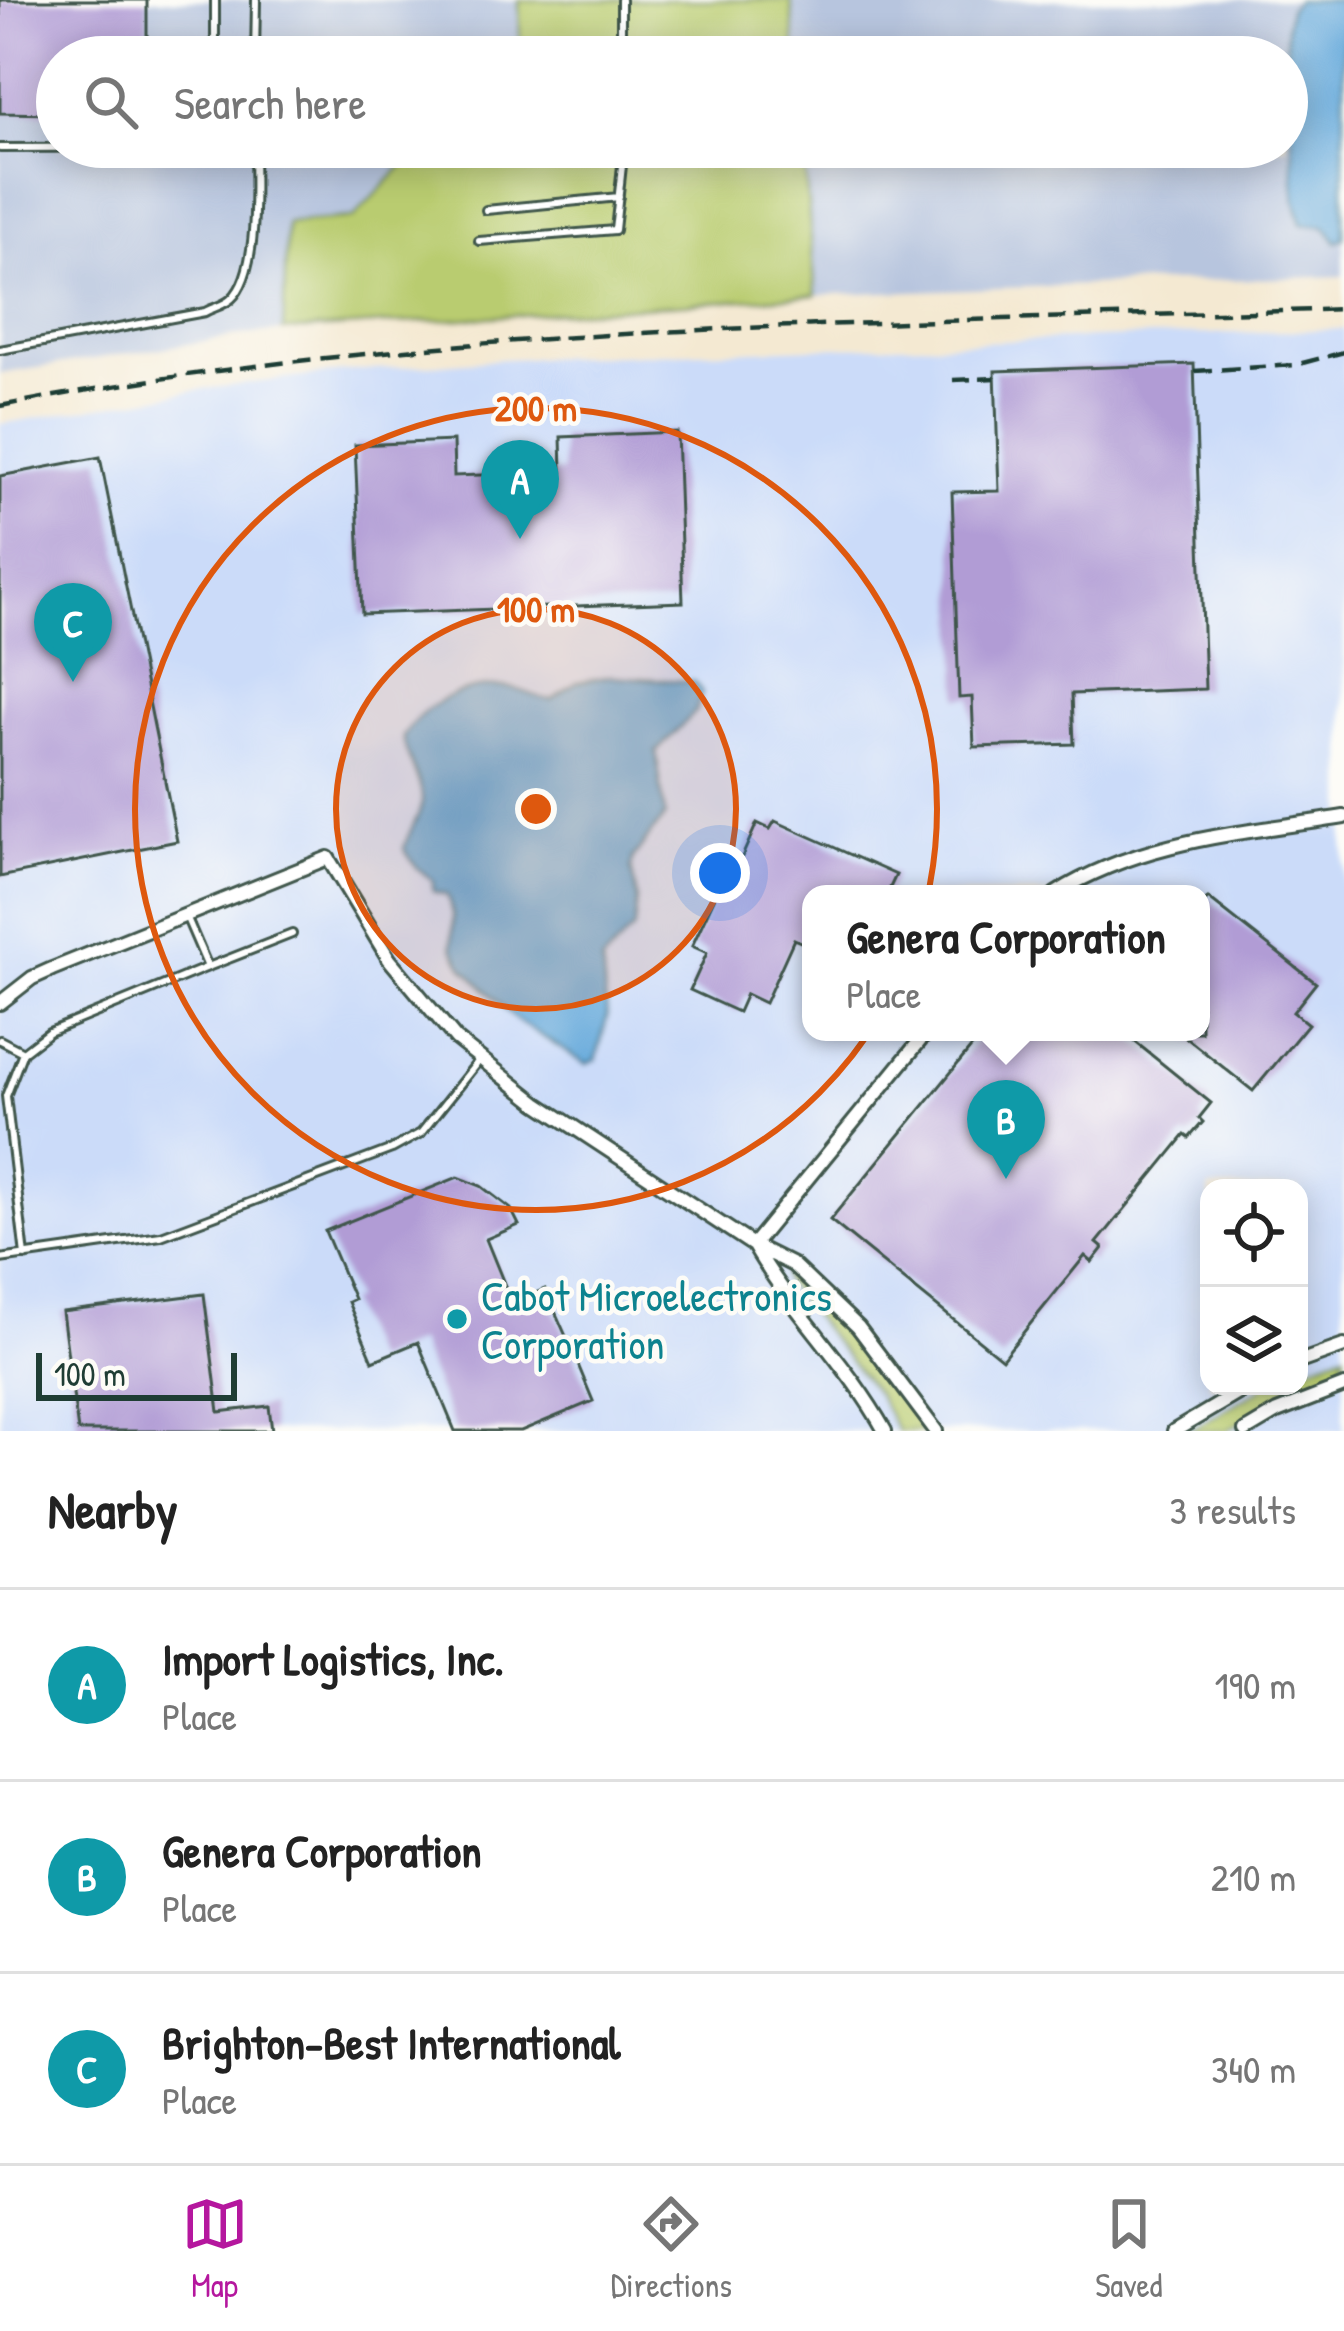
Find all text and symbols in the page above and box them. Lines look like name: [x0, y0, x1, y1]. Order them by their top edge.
search box: [36, 36, 1308, 168]
icon: search: [78, 69, 144, 135]
text: Search here: [174, 72, 366, 133]
text: 200 m: [495, 383, 577, 432]
pin: A: [481, 440, 559, 539]
pin: C: [34, 583, 112, 682]
text: 100 m: [497, 584, 575, 633]
centre of rings: [515, 788, 557, 830]
your location: [690, 843, 750, 903]
popup: [802, 885, 1210, 1041]
text: Genera Corporation: [846, 906, 1166, 967]
text: Place: [846, 967, 921, 1020]
pin: B: [967, 1080, 1045, 1179]
map controls: [1200, 1179, 1308, 1395]
button: locate: [1200, 1179, 1308, 1287]
place label: Cabot Microelectronics Corporation: [481, 1267, 832, 1372]
button: layers: [1200, 1287, 1308, 1395]
marker: Cabot Microelectronics Corporation: [444, 1306, 470, 1332]
scale bar: [36, 1347, 237, 1400]
text: 100 m: [54, 1352, 126, 1396]
text: Nearby: [48, 1475, 178, 1544]
text: 3 results: [1170, 1483, 1296, 1536]
text: Import Logistics, Inc.: [162, 1628, 504, 1689]
text: A: [77, 1658, 97, 1711]
text: 190 m: [1215, 1658, 1296, 1711]
text: Place: [162, 1689, 237, 1742]
text: Genera Corporation: [162, 1820, 482, 1881]
text: B: [77, 1850, 97, 1903]
text: 210 m: [1211, 1850, 1296, 1903]
text: Place: [162, 1881, 237, 1934]
text: Brighton-Best International: [162, 2012, 620, 2073]
text: C: [76, 2042, 98, 2095]
text: 340 m: [1211, 2042, 1296, 2095]
text: Place: [162, 2073, 237, 2126]
tab: Map: [182, 2191, 248, 2307]
tab: Directions: [611, 2191, 732, 2307]
tab: Saved: [1095, 2191, 1162, 2307]

